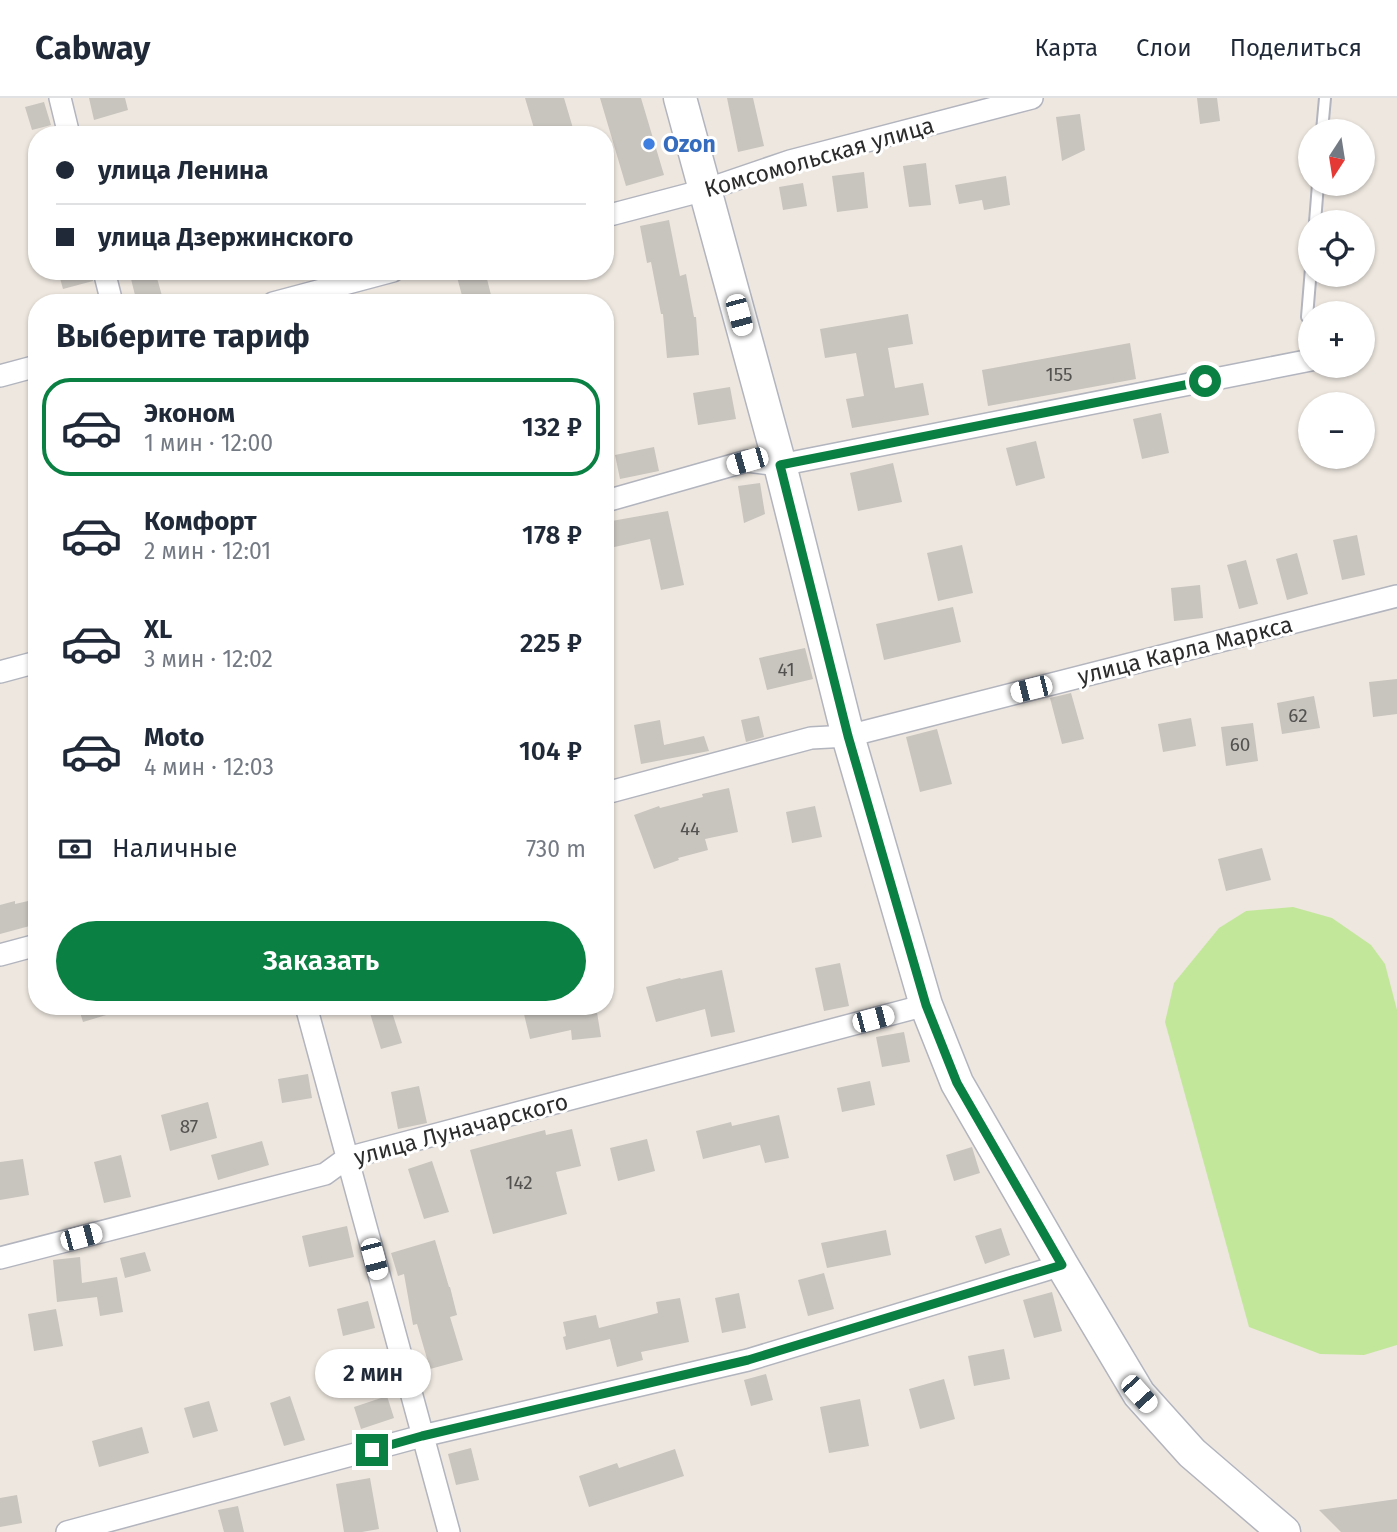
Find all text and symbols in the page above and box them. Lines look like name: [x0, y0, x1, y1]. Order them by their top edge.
text: Cabway: [35, 28, 150, 68]
text: Карта: [1034, 34, 1098, 62]
text: Слои: [1136, 34, 1192, 62]
text: Поделиться: [1230, 34, 1362, 62]
street label: Комсомольская улица: [701, 111, 937, 203]
north arrow: [1298, 119, 1376, 196]
map controls: [1298, 119, 1375, 469]
place label: Ozon: [663, 130, 716, 158]
marker: Ozon: [641, 136, 657, 152]
text: улица Ленина: [98, 155, 269, 186]
button: locate: [1298, 210, 1375, 287]
text: улица Дзержинского: [98, 222, 353, 253]
car: [724, 292, 755, 338]
button: +: [1298, 301, 1375, 378]
text: Выберите тариф: [56, 317, 310, 355]
house number: 155: [1045, 363, 1073, 386]
route start: [1189, 365, 1221, 397]
button: −: [1298, 392, 1375, 469]
icon: car: [60, 396, 123, 459]
text: Эконом: [144, 398, 235, 429]
text: 132 ₽: [522, 412, 582, 443]
text: 1 мин · 12:00: [144, 429, 273, 457]
car: [724, 445, 771, 477]
icon: car: [60, 504, 123, 567]
text: Комфорт: [144, 506, 257, 537]
text: 178 ₽: [522, 520, 582, 551]
text: 2 мин · 12:01: [144, 537, 271, 565]
street label: улица Карла Маркса: [1075, 610, 1295, 690]
icon: car: [60, 612, 123, 675]
text: XL: [144, 614, 172, 645]
text: 225 ₽: [520, 628, 582, 659]
text: 3 мин · 12:02: [144, 645, 273, 673]
house number: 41: [777, 658, 795, 681]
car: [1009, 674, 1054, 704]
house number: 62: [1288, 704, 1308, 727]
icon: car: [60, 720, 123, 783]
text: Moto: [144, 722, 204, 753]
house number: 60: [1230, 733, 1250, 756]
text: 104 ₽: [519, 736, 582, 767]
text: 4 мин · 12:03: [144, 753, 274, 781]
house number: 44: [680, 817, 700, 840]
icon: cash: [56, 830, 94, 868]
text: Наличные: [112, 833, 237, 864]
text: 730 m: [526, 835, 586, 863]
button: Заказать: [56, 921, 586, 1001]
car: [850, 1003, 897, 1035]
street label: улица Луначарского: [351, 1087, 571, 1171]
house number: 87: [180, 1115, 198, 1138]
house number: 142: [505, 1171, 533, 1194]
car: [58, 1221, 105, 1253]
car: [359, 1236, 390, 1282]
callout: 2 мин: [314, 1348, 430, 1398]
text: 2 мин: [343, 1359, 403, 1387]
car: [1118, 1371, 1161, 1417]
route end: [356, 1434, 388, 1466]

